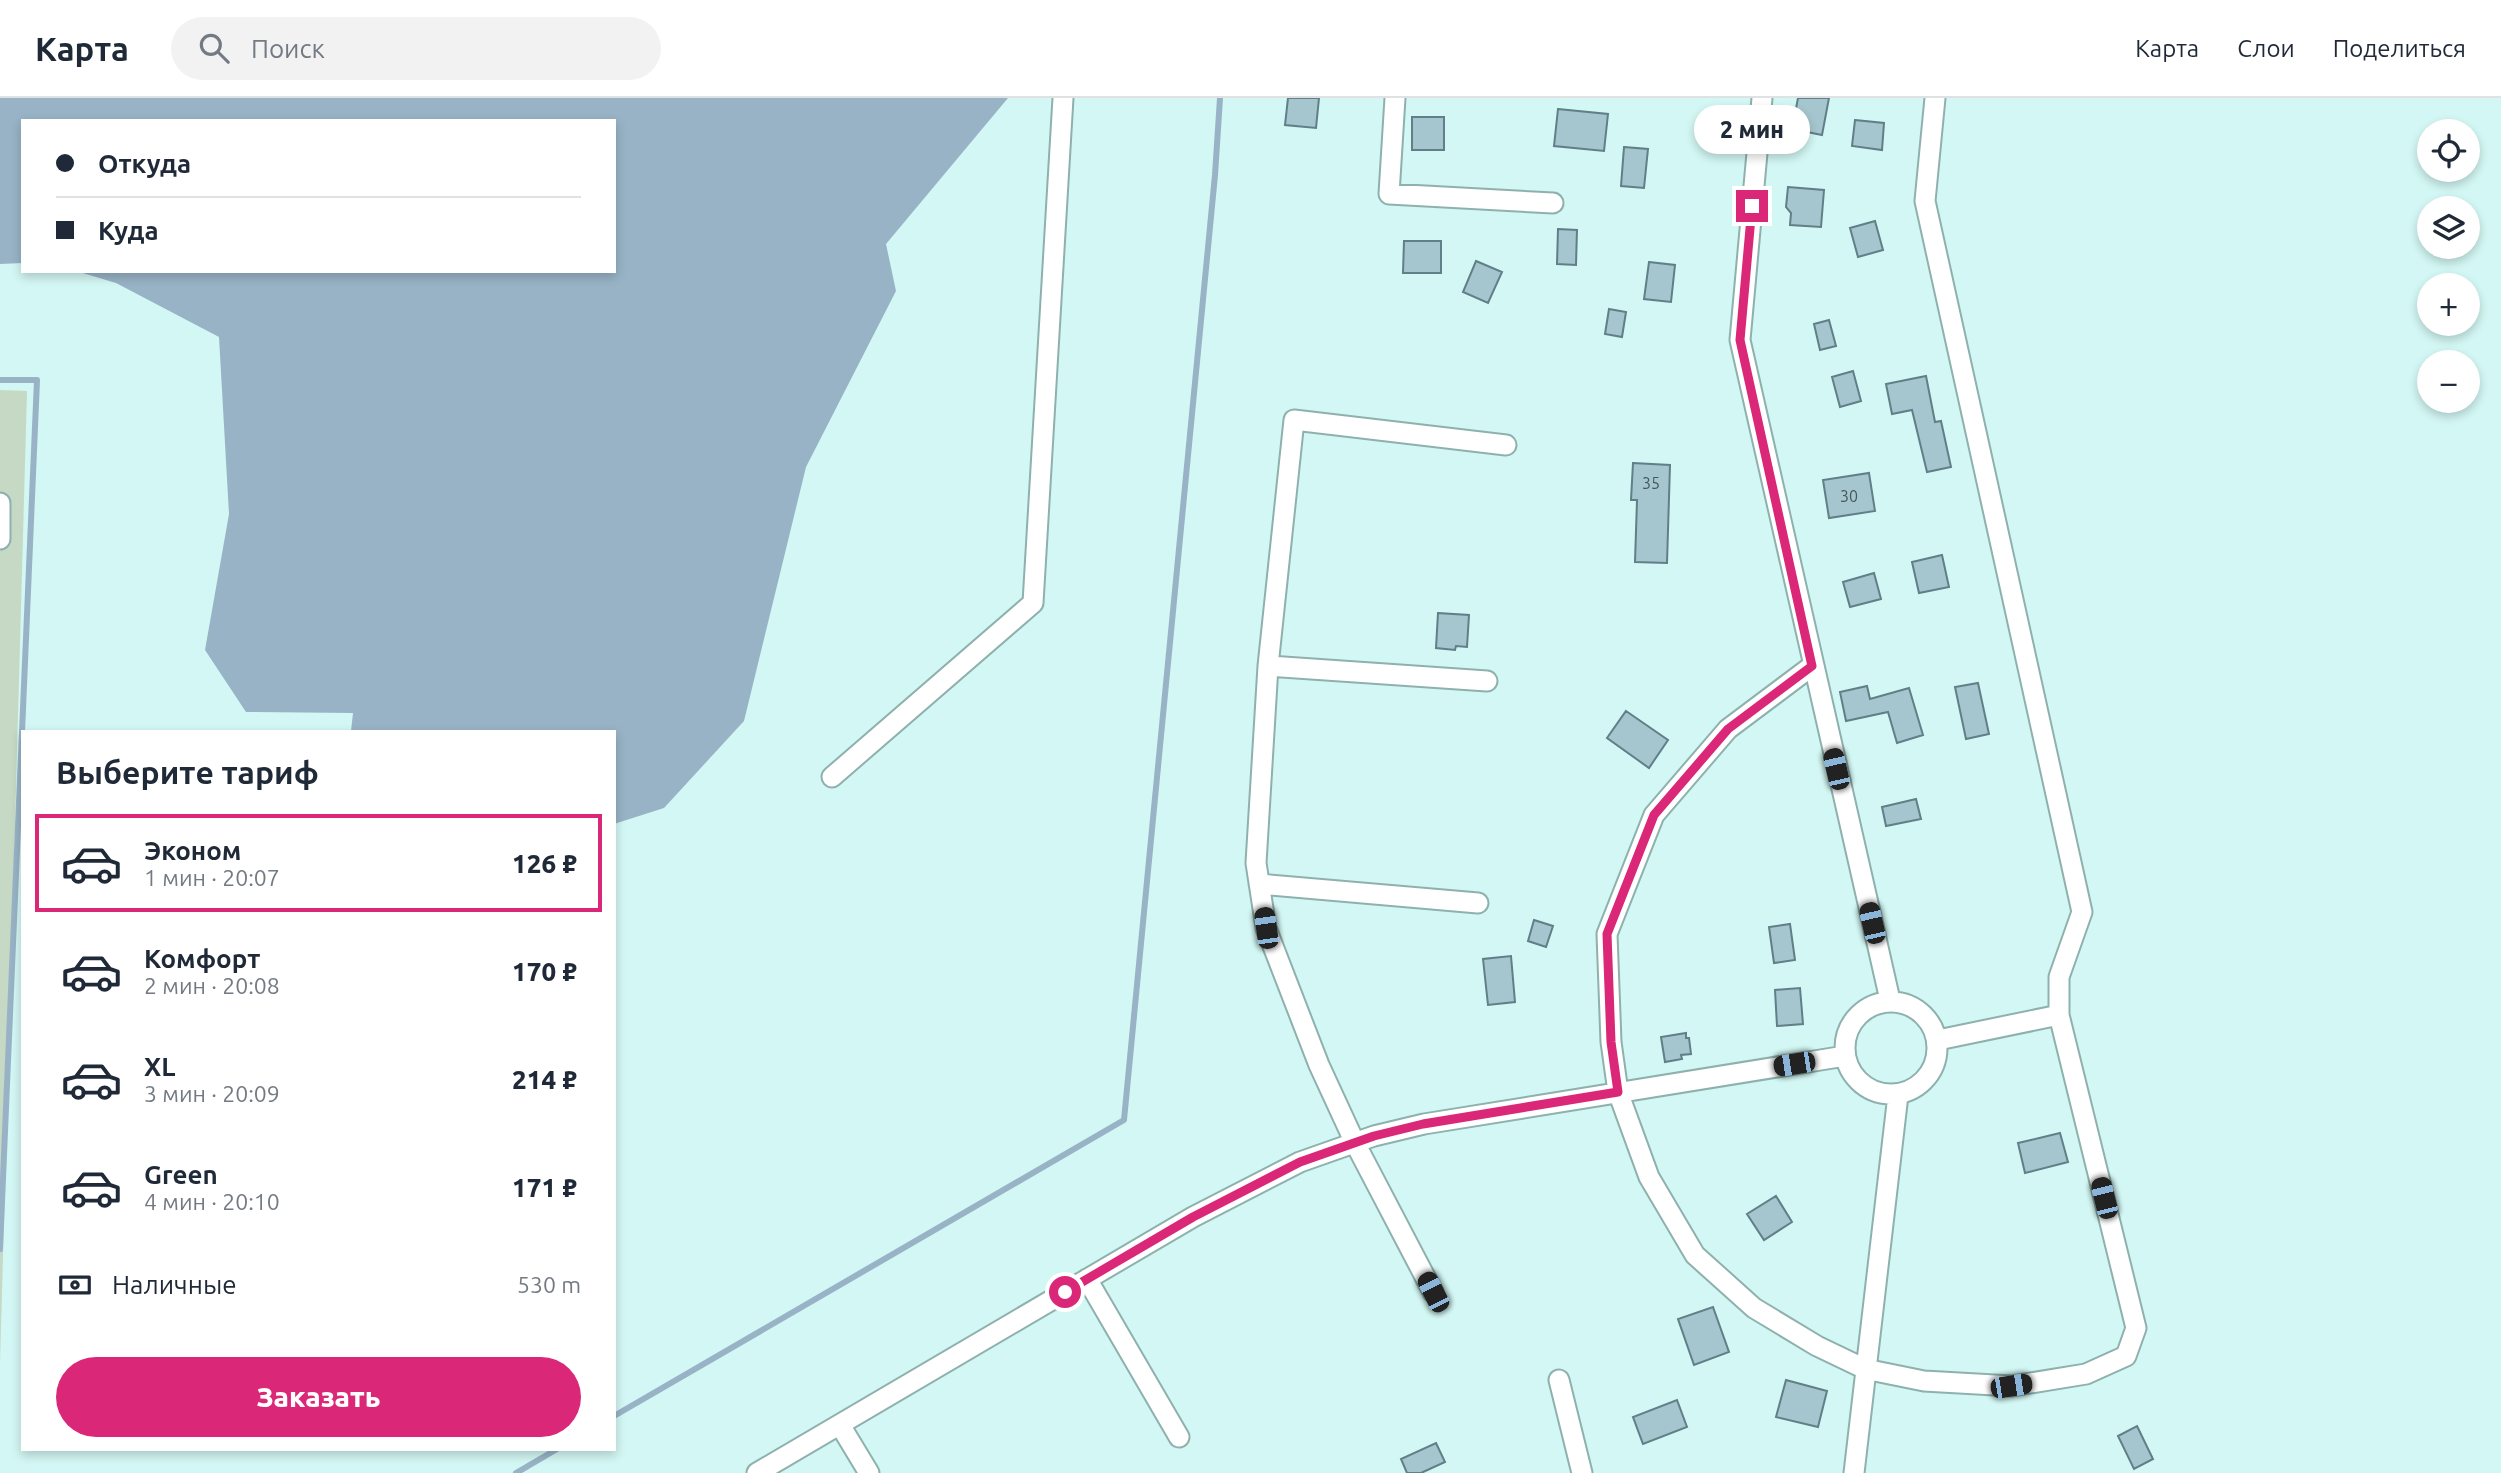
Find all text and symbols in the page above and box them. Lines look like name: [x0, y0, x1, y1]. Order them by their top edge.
search box: [171, 17, 661, 80]
icon: search: [195, 29, 233, 67]
text: Карта: [35, 30, 129, 67]
text: Поиск: [251, 34, 325, 63]
text: Карта: [2135, 35, 2199, 62]
text: Слои: [2237, 35, 2295, 62]
text: Поделиться: [2333, 35, 2466, 62]
callout: 2 мин: [1694, 105, 1810, 154]
text: 2 мин: [1720, 117, 1784, 142]
map controls: [2417, 119, 2480, 413]
button: locate: [2417, 119, 2480, 182]
text: Откуда: [98, 149, 191, 178]
route end: [1736, 190, 1768, 222]
button: layers: [2417, 196, 2480, 259]
text: Куда: [98, 216, 159, 245]
button: +: [2417, 273, 2480, 336]
button: −: [2417, 350, 2480, 413]
house number: 35: [1642, 474, 1660, 492]
house number: 30: [1840, 487, 1858, 505]
car: [1822, 746, 1851, 792]
text: Выберите тариф: [56, 754, 319, 790]
icon: car: [60, 832, 123, 895]
text: Эконом: [144, 836, 241, 865]
text: 126 ₽: [512, 849, 577, 878]
text: 1 мин · 20:07: [144, 865, 280, 890]
car: [1858, 900, 1887, 946]
car: [1253, 906, 1280, 950]
icon: car: [60, 940, 123, 1003]
text: Комфорт: [144, 944, 260, 973]
text: 170 ₽: [512, 957, 577, 986]
text: 2 мин · 20:08: [144, 973, 280, 998]
icon: car: [60, 1048, 123, 1111]
car: [1772, 1050, 1817, 1078]
text: XL: [144, 1052, 175, 1081]
text: 214 ₽: [512, 1065, 577, 1094]
text: 3 мин · 20:09: [144, 1081, 280, 1106]
icon: car: [60, 1156, 123, 1219]
text: Green: [144, 1160, 218, 1189]
text: 171 ₽: [512, 1173, 577, 1202]
car: [2089, 1175, 2120, 1221]
text: 4 мин · 20:10: [144, 1189, 280, 1214]
icon: cash: [56, 1266, 94, 1304]
car: [1415, 1269, 1452, 1315]
text: Наличные: [112, 1270, 237, 1299]
text: 530 m: [517, 1272, 581, 1297]
route start: [1049, 1276, 1081, 1308]
button: Заказать: [56, 1357, 581, 1437]
car: [1989, 1372, 2034, 1400]

